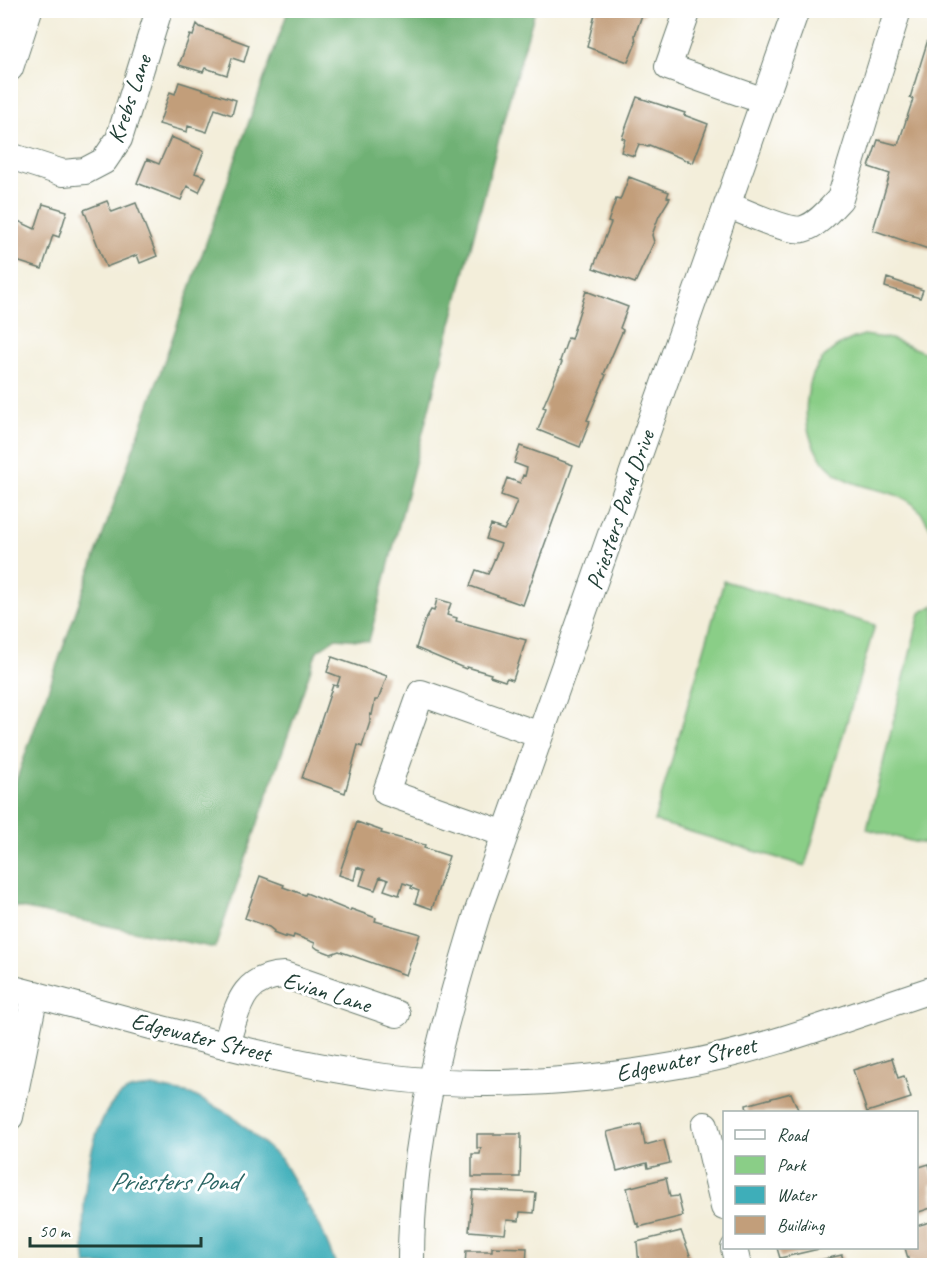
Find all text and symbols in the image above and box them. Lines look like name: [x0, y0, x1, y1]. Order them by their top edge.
street label: Krebs Lane: [100, 49, 159, 147]
street label: Priesters Pond Drive: [579, 424, 662, 594]
street label: Evian Lane: [280, 964, 377, 1020]
street label: Edgewater Street: [128, 1005, 276, 1069]
street label: Edgewater Street: [613, 1029, 761, 1088]
legend: [723, 1111, 918, 1249]
text: Road: [777, 1124, 810, 1146]
text: Park: [777, 1154, 807, 1176]
water label: Priesters Pond: [110, 1165, 246, 1198]
text: Water: [777, 1184, 818, 1206]
scale bar: [30, 1210, 201, 1248]
text: Building: [777, 1214, 826, 1236]
text: 50 m: [39, 1220, 72, 1242]

